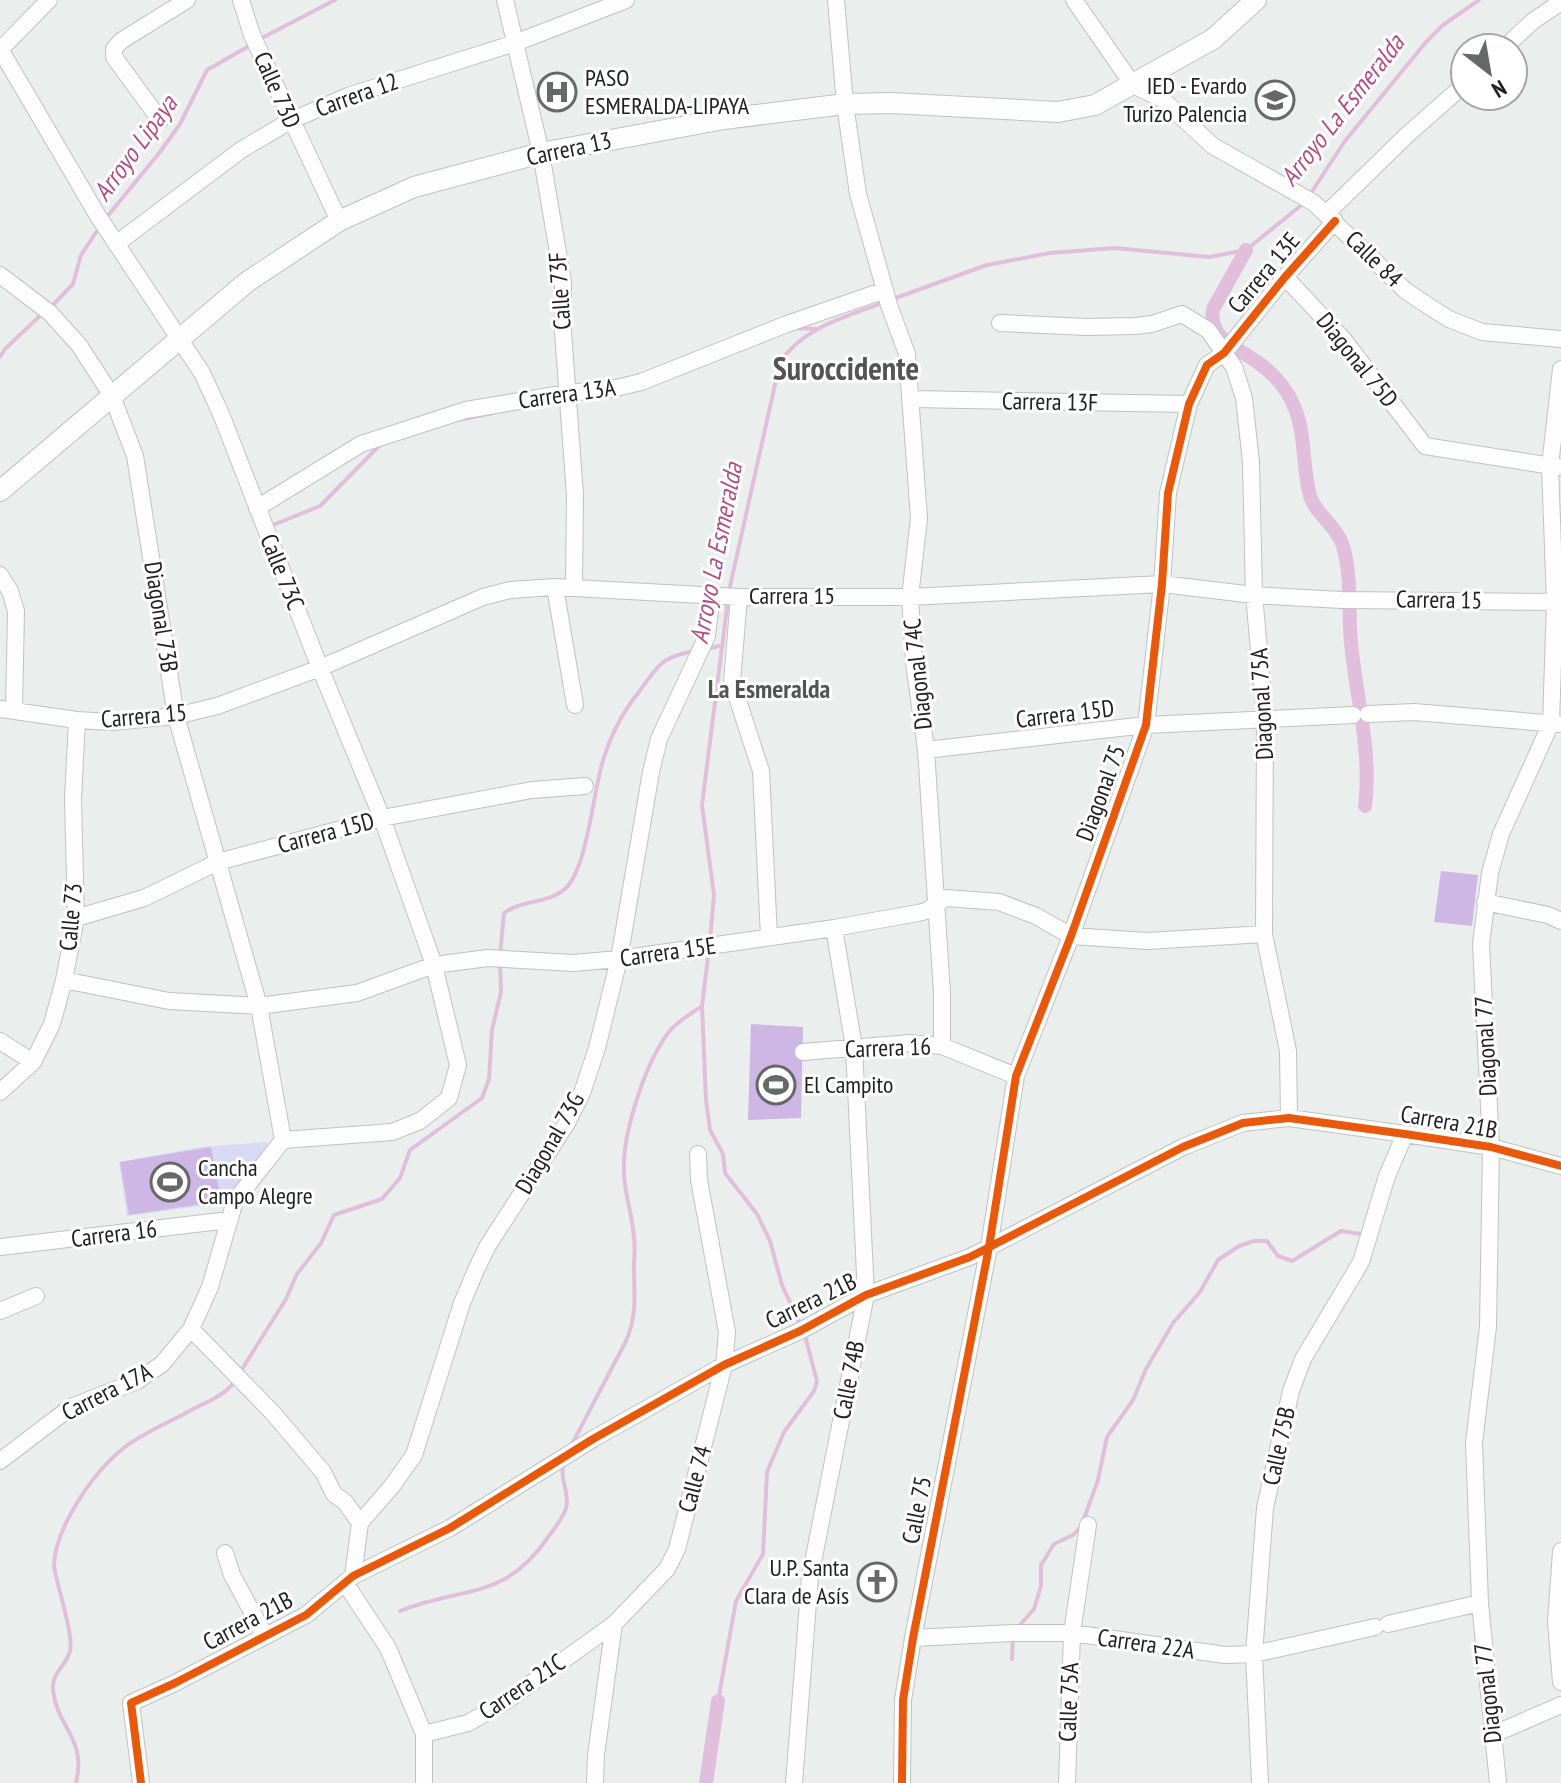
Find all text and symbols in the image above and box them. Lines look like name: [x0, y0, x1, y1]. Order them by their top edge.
water label: Arroyo La Esmeralda: [1272, 26, 1412, 192]
north arrow: [1449, 32, 1529, 112]
street label: Calle 73D: [247, 47, 308, 133]
place label: PASO ESMERALDA-LIPAYA: [585, 62, 750, 121]
street label: Carrera 12: [311, 65, 403, 124]
place label: IED - Evardo Turizo Palencia: [1123, 70, 1247, 129]
hospital icon: PASO ESMERALDA-LIPAYA: [536, 71, 578, 113]
text: N: [1487, 74, 1512, 104]
school or university icon: IED - Evardo Turizo Palencia: [1254, 79, 1296, 121]
water label: Arroyo Lipaya: [85, 87, 185, 207]
street label: Carrera 13: [524, 124, 614, 173]
street label: Calle 84: [1339, 224, 1410, 294]
street label: Carrera 13E: [1221, 226, 1307, 320]
street label: Calle 73F: [541, 251, 578, 331]
street label: Diagonal 75D: [1310, 306, 1405, 413]
district label: Suroccidente: [773, 347, 919, 389]
street label: Carrera 13A: [516, 371, 618, 416]
street label: Carrera 13F: [1002, 385, 1098, 418]
water label: Arroyo La Esmeralda: [682, 458, 749, 646]
street label: Calle 73C: [253, 529, 312, 614]
street label: Diagonal 73B: [137, 559, 186, 675]
street label: Carrera 15: [749, 580, 835, 611]
street label: Carrera 15: [1396, 583, 1482, 616]
street label: Diagonal 74C: [896, 617, 939, 731]
street label: Diagonal 75A: [1243, 647, 1280, 761]
district label: La Esmeralda: [708, 672, 830, 705]
street label: Carrera 15D: [1014, 692, 1116, 735]
street label: Carrera 15: [100, 696, 188, 735]
street label: Diagonal 75: [1069, 740, 1132, 845]
street label: Carrera 15D: [274, 805, 378, 860]
street label: Calle 73: [52, 882, 89, 952]
street label: Carrera 15E: [618, 929, 718, 974]
street label: Diagonal 77: [1467, 995, 1504, 1097]
street label: Carrera 16: [844, 1031, 932, 1064]
sports icon: El Campito: [755, 1064, 797, 1106]
place label: El Campito: [804, 1069, 893, 1100]
street label: Diagonal 73G: [508, 1086, 591, 1199]
street label: Carrera 21B: [1398, 1098, 1500, 1145]
place label: Cancha Campo Alegre: [198, 1152, 313, 1211]
sports icon: Cancha Campo Alegre: [149, 1161, 191, 1203]
street label: Carrera 16: [69, 1213, 159, 1254]
street label: Carrera 21B: [760, 1265, 861, 1336]
street label: Calle 74B: [826, 1338, 871, 1422]
street label: Carrera 17A: [56, 1355, 158, 1427]
street label: Calle 75B: [1255, 1404, 1302, 1488]
street label: Calle 74: [671, 1442, 718, 1516]
street label: Calle 75: [895, 1474, 938, 1546]
place label: U.P. Santa Clara de Asís: [744, 1552, 849, 1611]
church icon: U.P. Santa Clara de Asís: [856, 1561, 898, 1603]
street label: Carrera 21B: [197, 1584, 298, 1657]
street label: Carrera 22A: [1096, 1621, 1197, 1666]
street label: Diagonal 77: [1467, 1641, 1508, 1745]
street label: Carrera 21C: [473, 1647, 571, 1727]
street label: Calle 75A: [1052, 1661, 1085, 1742]

